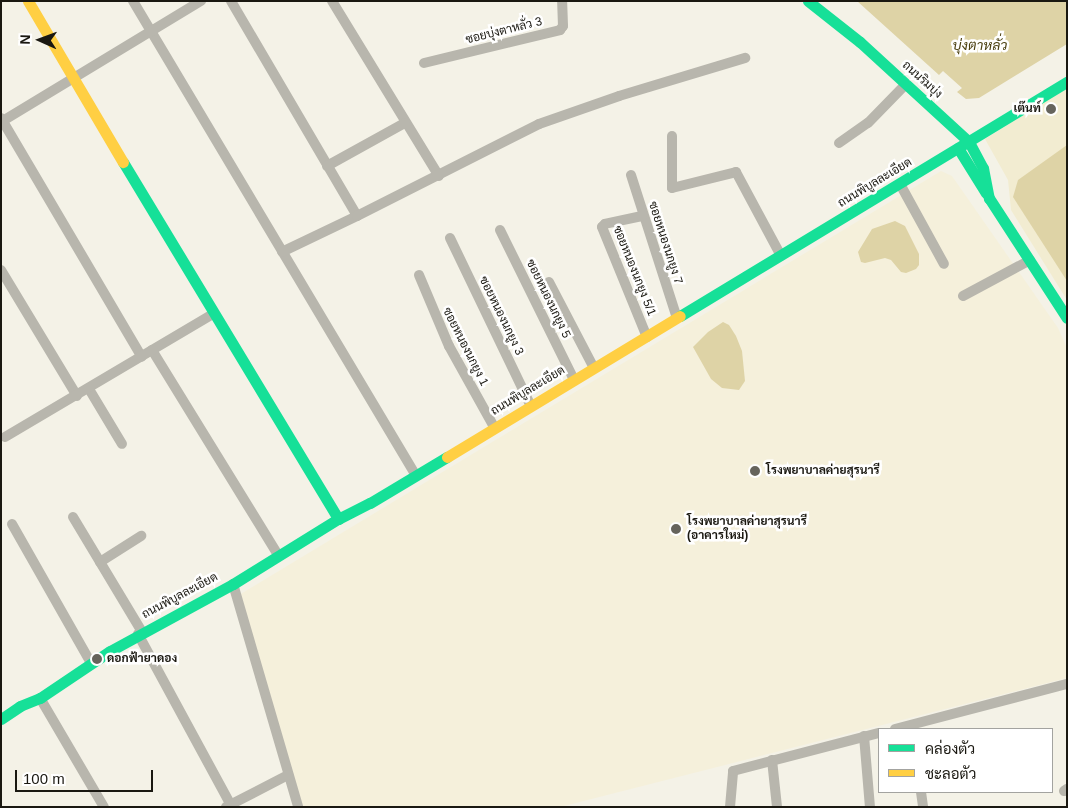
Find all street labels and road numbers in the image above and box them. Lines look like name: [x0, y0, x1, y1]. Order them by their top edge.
street label: ซอยบุ่งตาหลั่ว 3: [464, 15, 544, 47]
street label: ถนนริมบุ่ง: [899, 58, 945, 102]
street label: ถนนพิบูลละเอียด: [835, 155, 915, 211]
street label: ซอยหนองนกยูง 7: [645, 200, 685, 286]
street label: ซอยหนองนกยูง 5/1: [609, 224, 659, 318]
street label: ซอยหนองนกยูง 5: [523, 257, 573, 341]
street label: ซอยหนองนกยูง 3: [476, 274, 526, 358]
street label: ซอยหนองนกยูง 1: [439, 305, 491, 389]
street label: ถนนพิบูลละเอียด: [488, 363, 568, 419]
street label: ถนนพิบูลละเอียด: [140, 570, 220, 622]

